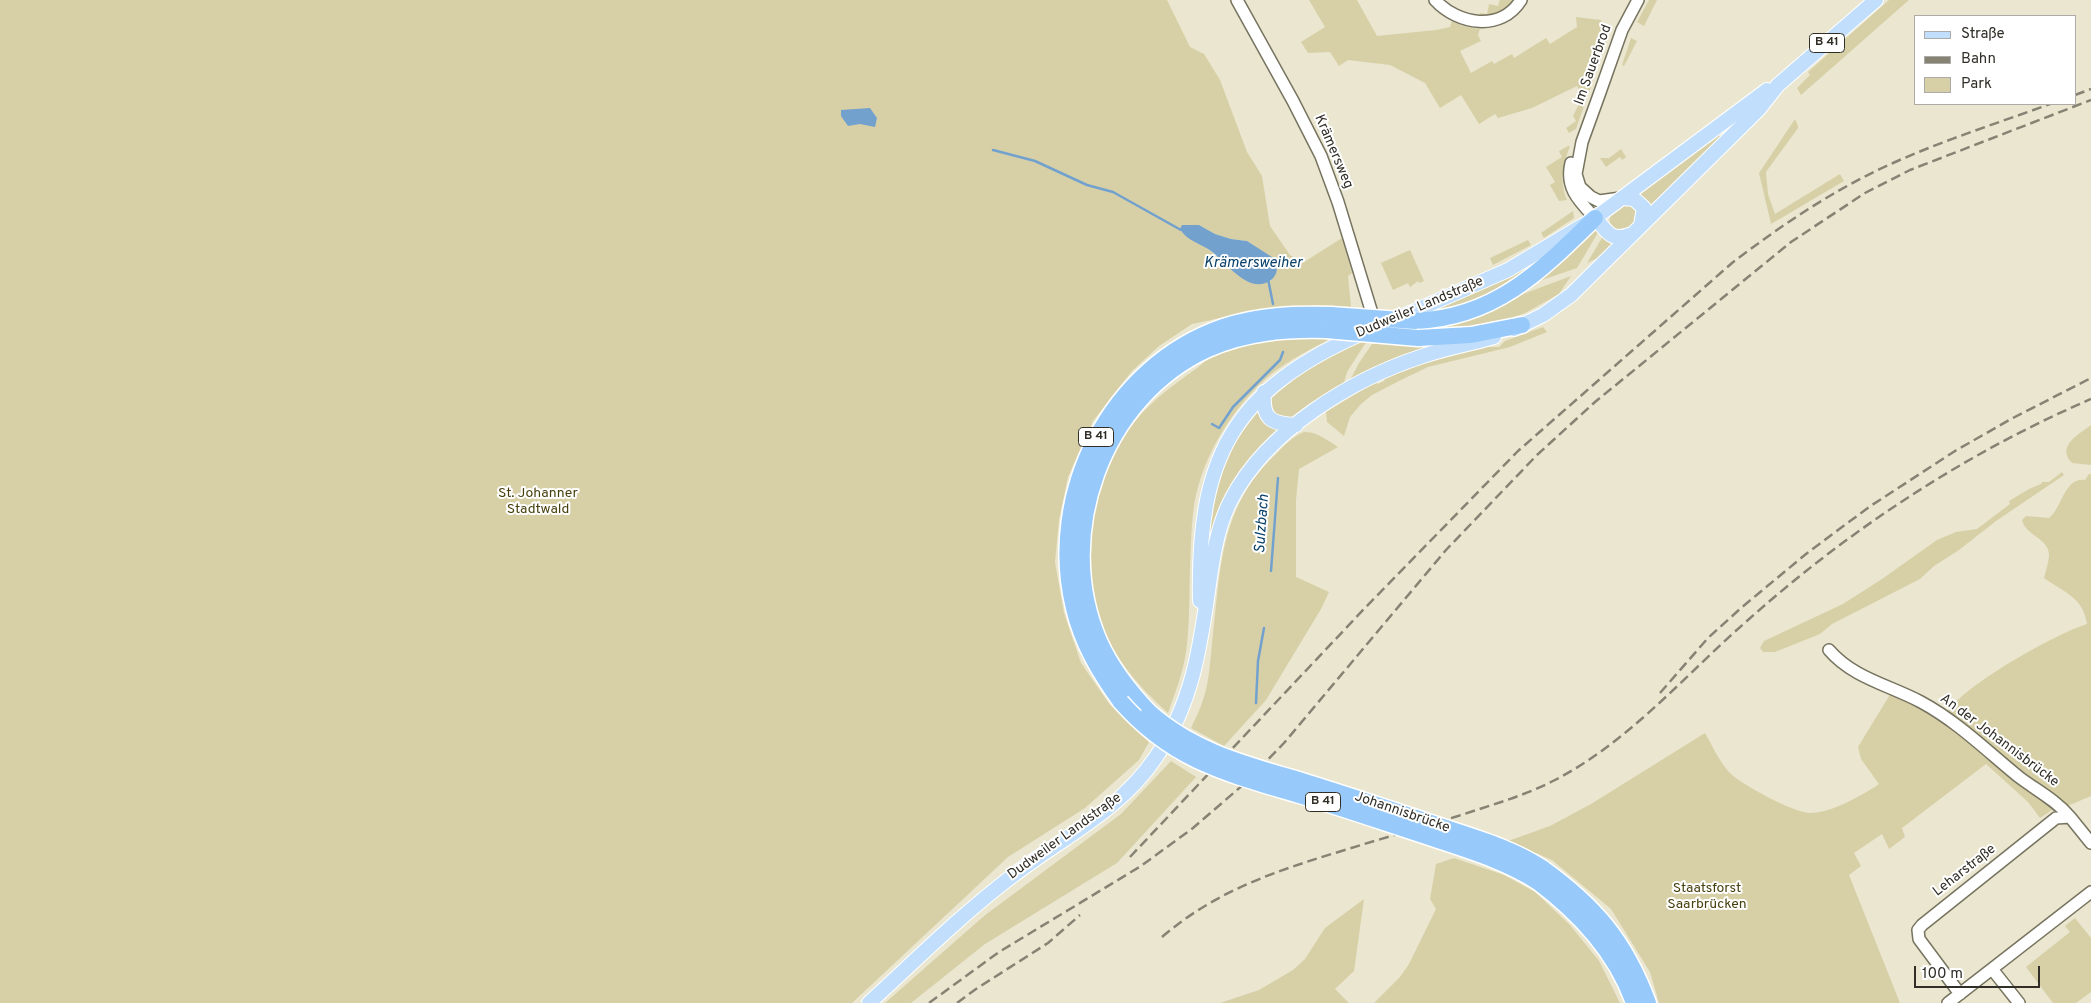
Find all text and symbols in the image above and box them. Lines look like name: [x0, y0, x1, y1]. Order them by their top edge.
legend: [1914, 15, 2076, 105]
street label: Im Sauerbrod: [1572, 22, 1616, 108]
text: Straße: [1961, 25, 2005, 44]
road number: B 41: [1810, 34, 1844, 52]
text: Bahn: [1961, 50, 1996, 69]
text: Park: [1961, 75, 1992, 94]
street label: Krämersweg: [1310, 112, 1356, 192]
water label: Krämersweiher: [1204, 255, 1302, 273]
street label: Dudweiler Landstraße: [1354, 274, 1486, 342]
road number: B 41: [1078, 428, 1114, 447]
park label: St. Johanner Stadtwald: [498, 486, 578, 518]
water label: Sulzbach: [1252, 494, 1274, 554]
street label: An der Johannisbrücke: [1936, 691, 2062, 791]
street label: Johannisbrücke: [1352, 789, 1452, 837]
street label: Dudweiler Landstraße: [1005, 790, 1125, 884]
road number: B 41: [1306, 792, 1340, 812]
street label: Leharstraße: [1930, 841, 2000, 901]
park label: Staatsforst Saarbrücken: [1667, 881, 1747, 914]
scale bar: [1916, 956, 2042, 988]
text: 100 m: [1922, 965, 1963, 984]

